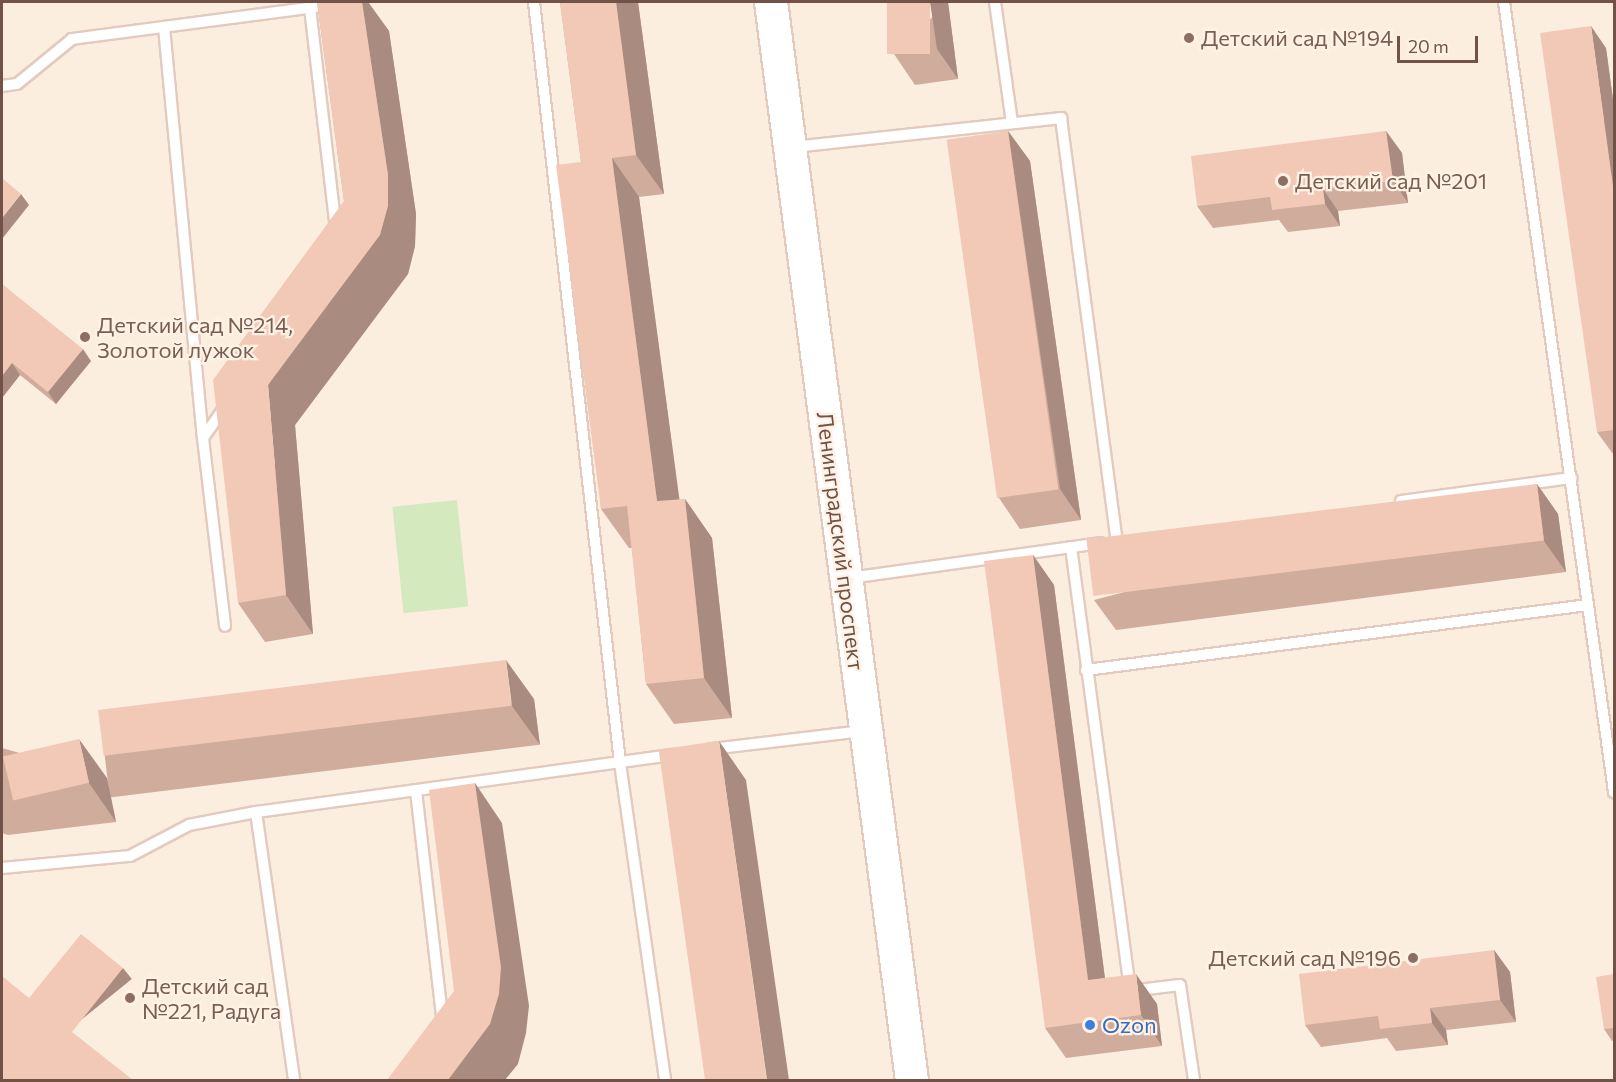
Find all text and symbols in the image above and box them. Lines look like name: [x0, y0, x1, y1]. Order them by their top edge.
scale bar: [1400, 24, 1481, 62]
place label: Детский сад №194: [1201, 25, 1393, 51]
marker: Детский сад №194: [1182, 31, 1196, 45]
text: 20 m: [1408, 35, 1449, 57]
place label: Детский сад №201: [1295, 168, 1487, 194]
marker: Детский сад №201: [1276, 174, 1290, 188]
place label: Детский сад №214, Золотой лужок: [97, 311, 293, 362]
marker: Детский сад №214, Золотой лужок: [78, 330, 92, 344]
street label: Ленинградский проспект: [812, 410, 870, 672]
place label: Детский сад №196: [1209, 945, 1401, 971]
marker: Детский сад №196: [1406, 951, 1420, 965]
place label: Детский сад №221, Радуга: [142, 972, 281, 1023]
marker: Детский сад №221, Радуга: [123, 991, 137, 1005]
place label: Ozon: [1102, 1012, 1157, 1038]
marker: Ozon: [1083, 1018, 1097, 1032]

